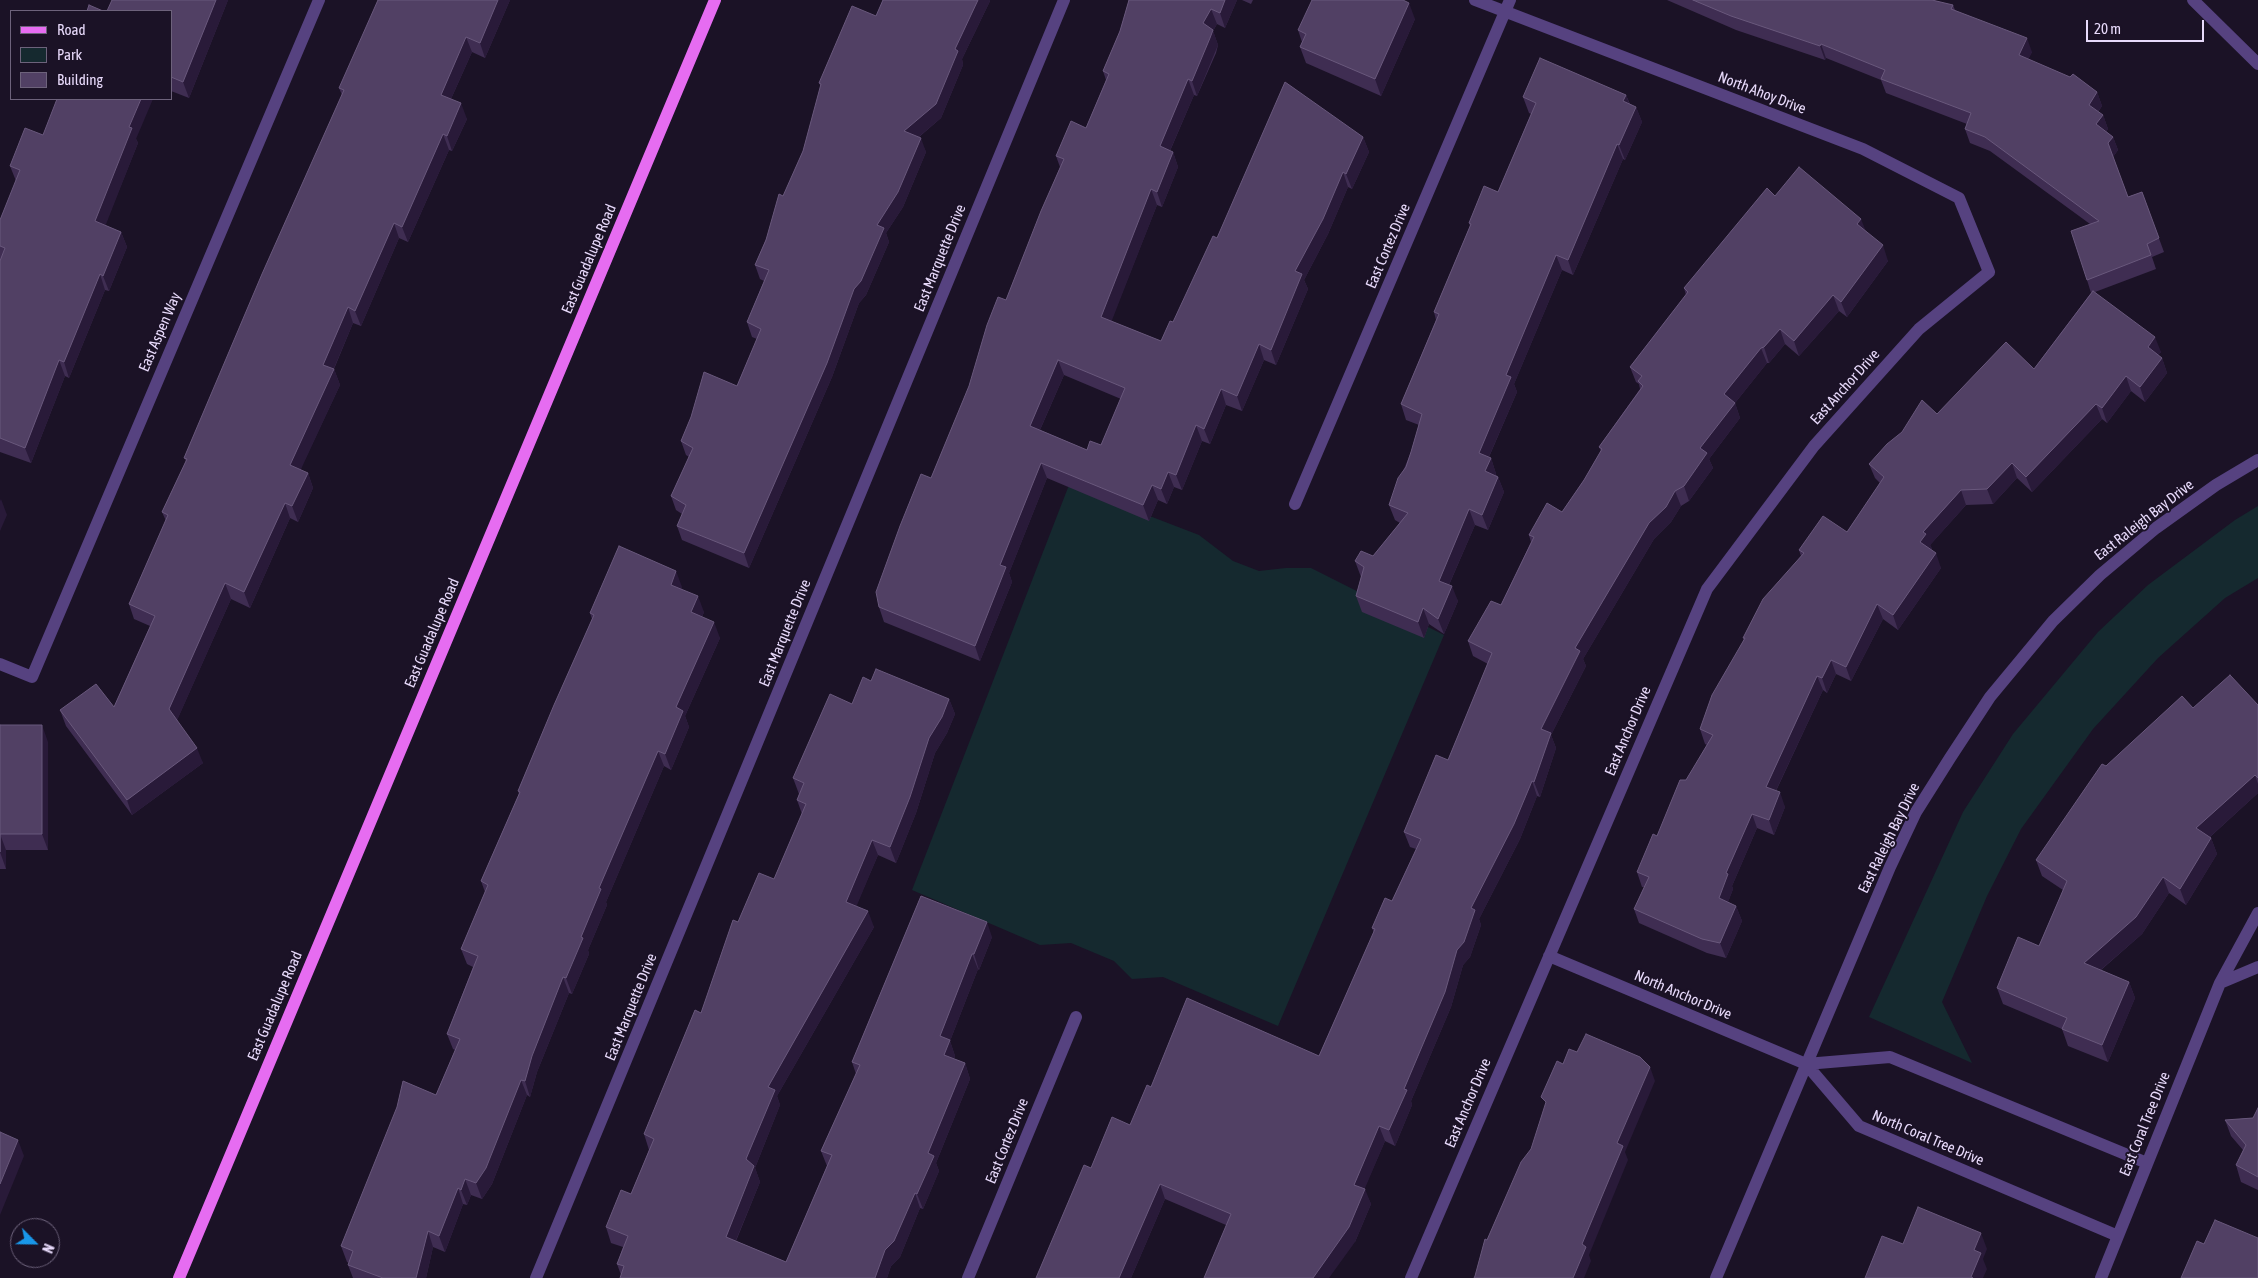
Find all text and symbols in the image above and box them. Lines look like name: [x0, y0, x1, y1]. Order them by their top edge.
legend: [10, 10, 172, 100]
scale bar: [2088, 10, 2206, 42]
text: 20 m: [2094, 20, 2121, 37]
text: Road: [57, 21, 86, 38]
text: Park: [57, 46, 82, 63]
street label: North Ahoy Drive: [1716, 68, 1808, 118]
text: Building: [57, 71, 103, 88]
street label: East Cortez Drive: [1362, 201, 1414, 291]
street label: East Guadalupe Road: [558, 202, 620, 316]
street label: East Marquette Drive: [910, 202, 970, 314]
street label: East Aspen Way: [135, 290, 185, 374]
street label: East Anchor Drive: [1806, 346, 1884, 428]
street label: East Raleigh Bay Drive: [2091, 476, 2197, 564]
street label: East Guadalupe Road: [401, 576, 463, 690]
street label: East Marquette Drive: [755, 577, 815, 689]
street label: East Anchor Drive: [1601, 684, 1655, 778]
street label: East Raleigh Bay Drive: [1854, 780, 1924, 896]
street label: East Guadalupe Road: [244, 949, 306, 1063]
street label: East Marquette Drive: [601, 951, 661, 1063]
street label: North Anchor Drive: [1632, 966, 1734, 1024]
street label: East Anchor Drive: [1441, 1056, 1495, 1150]
street label: East Coral Tree Drive: [2116, 1069, 2174, 1179]
street label: East Cortez Drive: [982, 1096, 1032, 1186]
street label: North Coral Tree Drive: [1869, 1106, 1987, 1170]
north arrow: [10, 1218, 60, 1268]
text: N: [39, 1242, 57, 1255]

